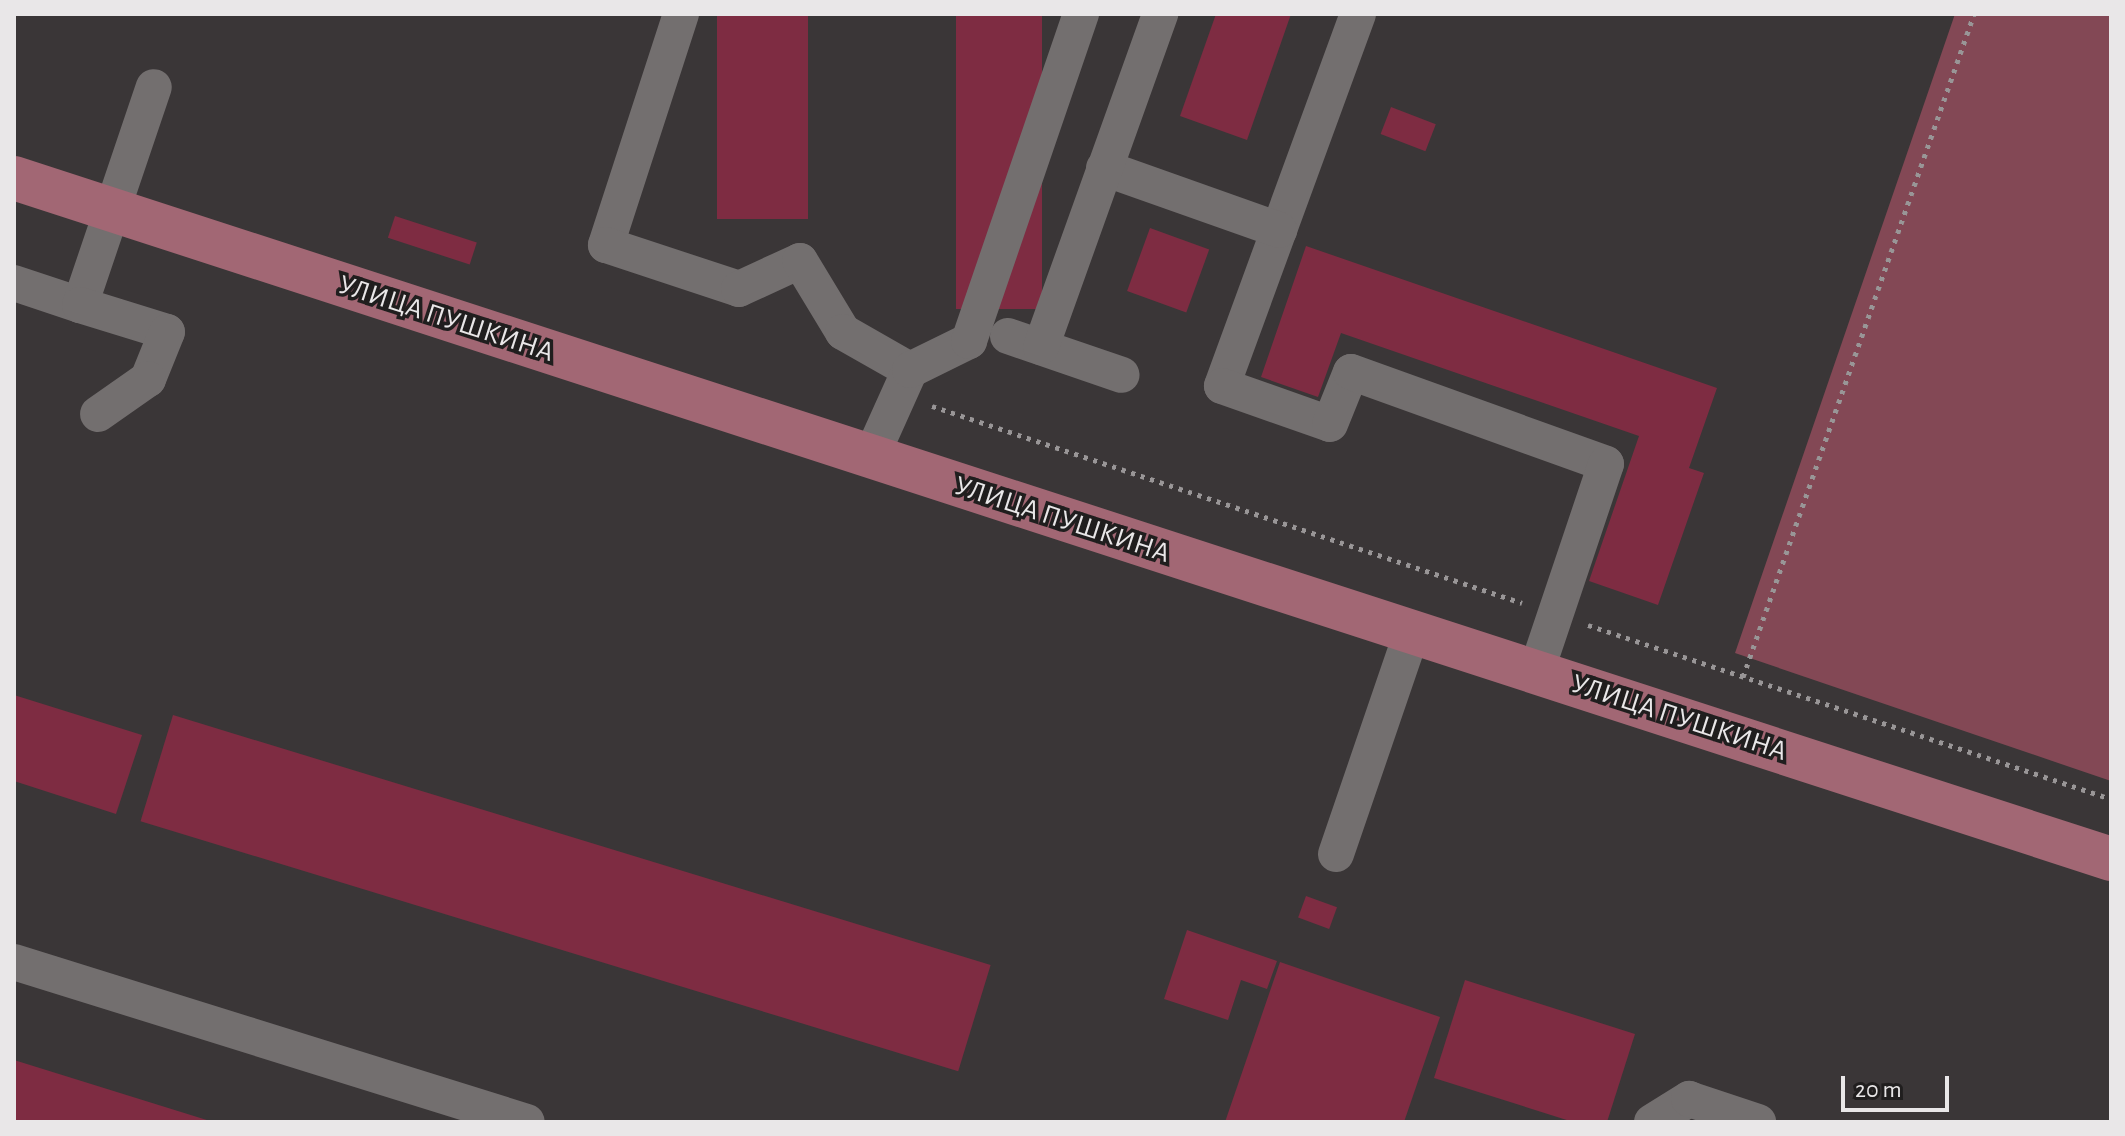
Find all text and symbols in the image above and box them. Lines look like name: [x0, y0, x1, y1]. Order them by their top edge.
street label: УЛИЦА ПУШКИНА: [334, 268, 558, 370]
street label: УЛИЦА ПУШКИНА: [950, 469, 1174, 571]
street label: УЛИЦА ПУШКИНА: [1567, 667, 1791, 769]
scale bar: [1845, 1060, 1953, 1110]
text: 20 m: [1855, 1078, 1902, 1102]

